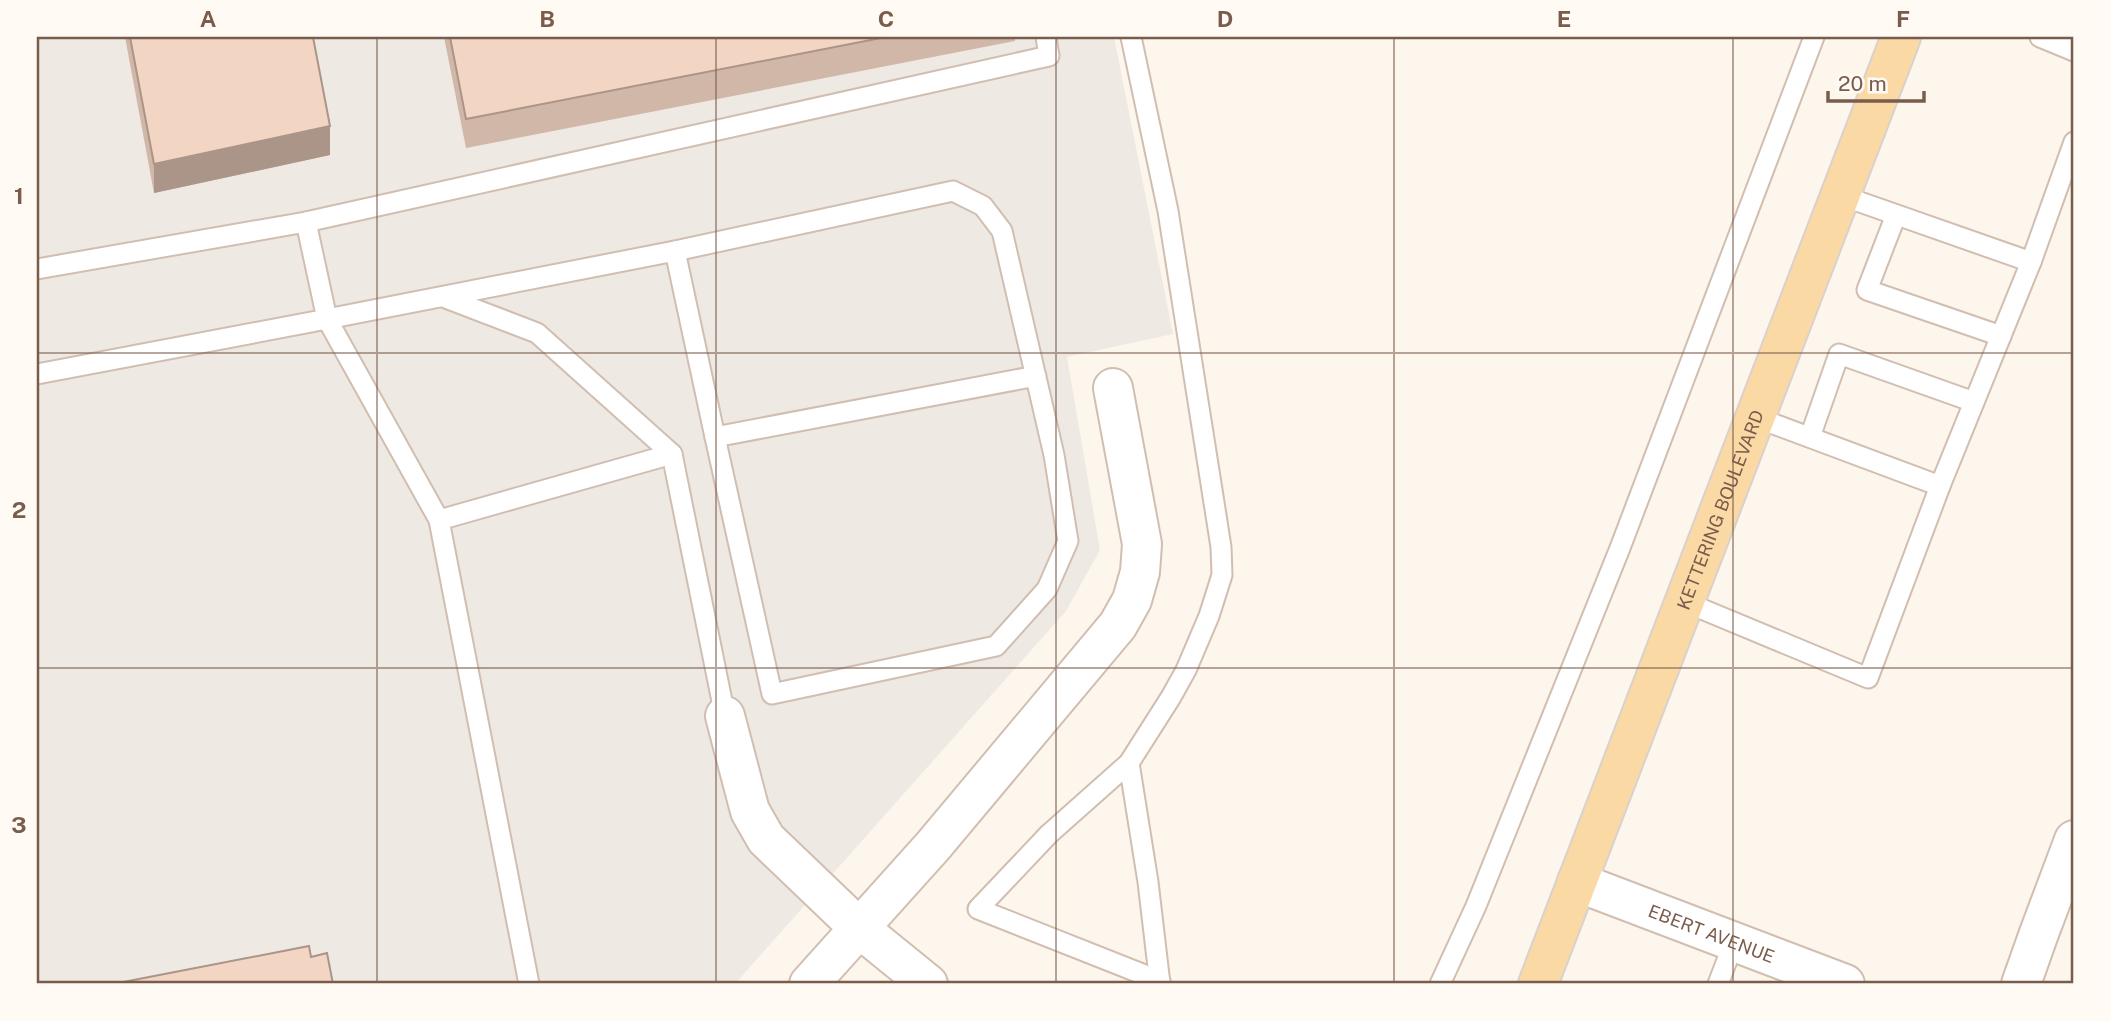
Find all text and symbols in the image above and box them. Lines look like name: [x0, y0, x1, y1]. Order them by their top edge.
text: A: [200, 5, 217, 32]
text: B: [539, 5, 555, 32]
text: C: [878, 5, 894, 32]
text: D: [1217, 5, 1233, 32]
text: E: [1557, 5, 1571, 32]
text: F: [1896, 5, 1910, 32]
scale bar: [1828, 60, 1924, 104]
text: 20 m: [1838, 71, 1887, 96]
text: 1: [14, 182, 24, 209]
street label: KETTERING BOULEVARD: [1672, 407, 1768, 612]
text: 2: [12, 496, 26, 523]
text: 3: [11, 811, 27, 838]
street label: EBERT AVENUE: [1646, 900, 1778, 967]

